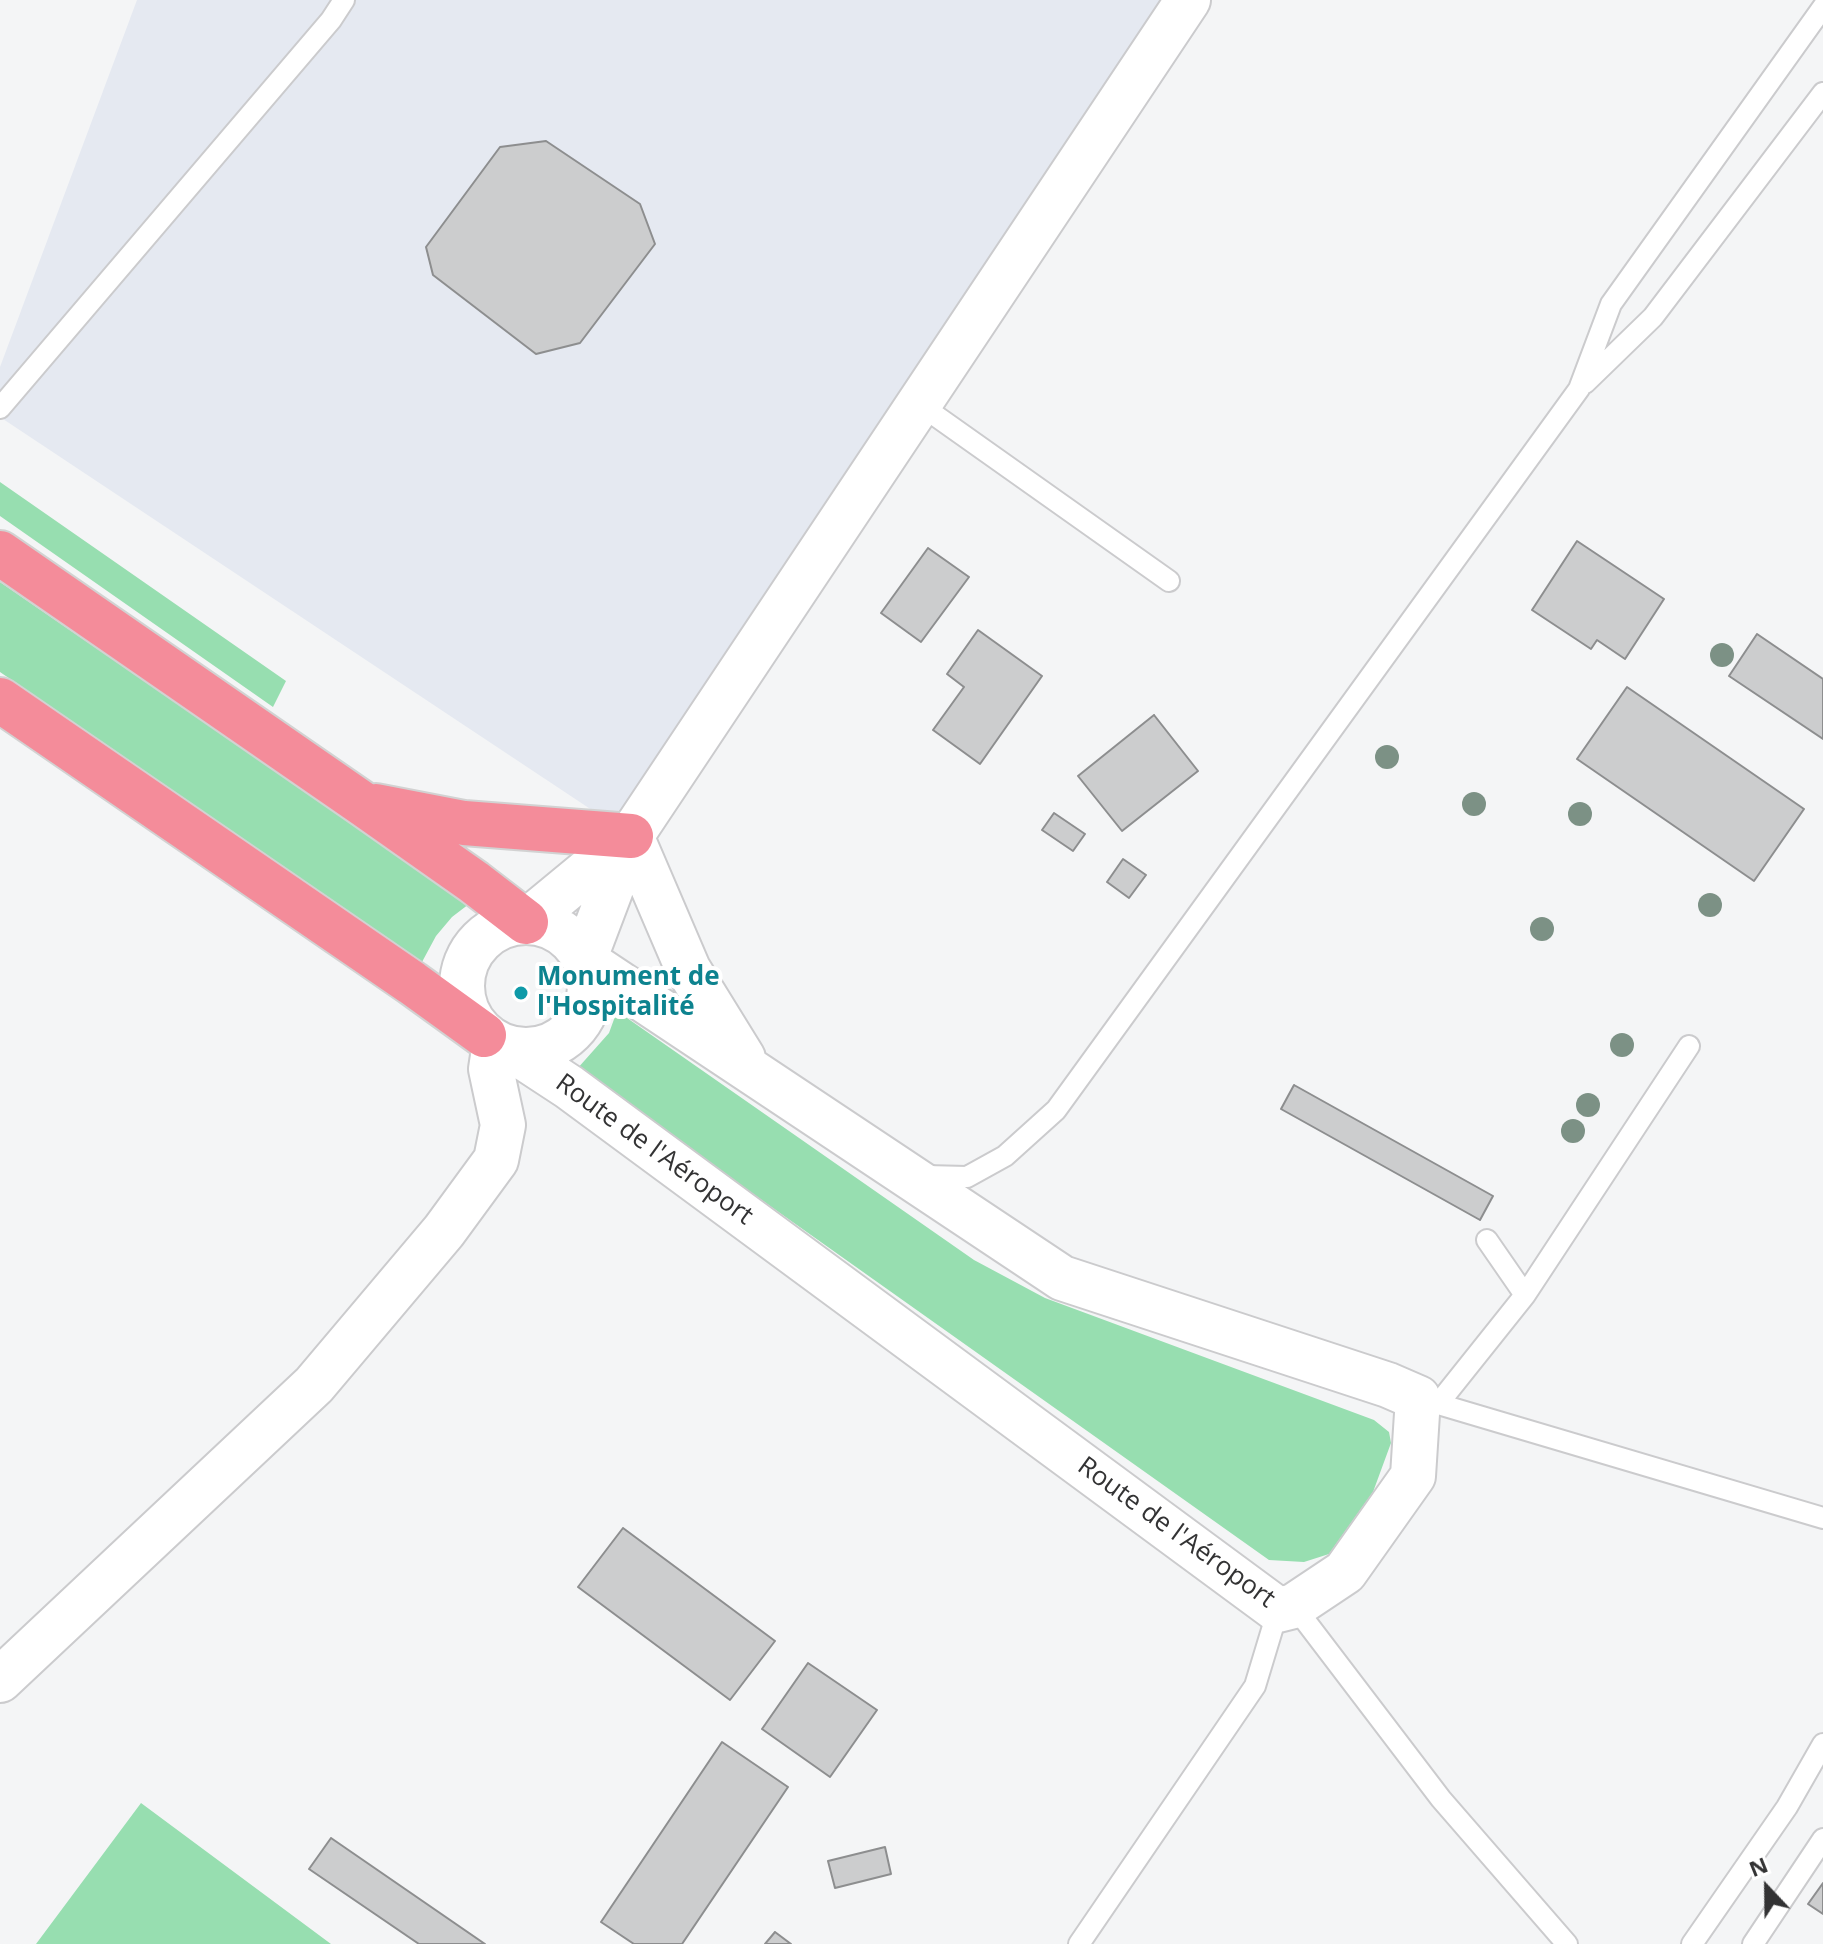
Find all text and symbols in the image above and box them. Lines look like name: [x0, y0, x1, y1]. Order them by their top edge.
place label: Monument de l'Hospitalité: [537, 962, 720, 1024]
marker: Monument de l'Hospitalité: [512, 984, 530, 1002]
street label: Route de l'Aéroport: [549, 1068, 759, 1232]
street label: Route de l'Aéroport: [1071, 1451, 1281, 1615]
north arrow: [1727, 1848, 1807, 1928]
text: N: [1744, 1848, 1772, 1883]

